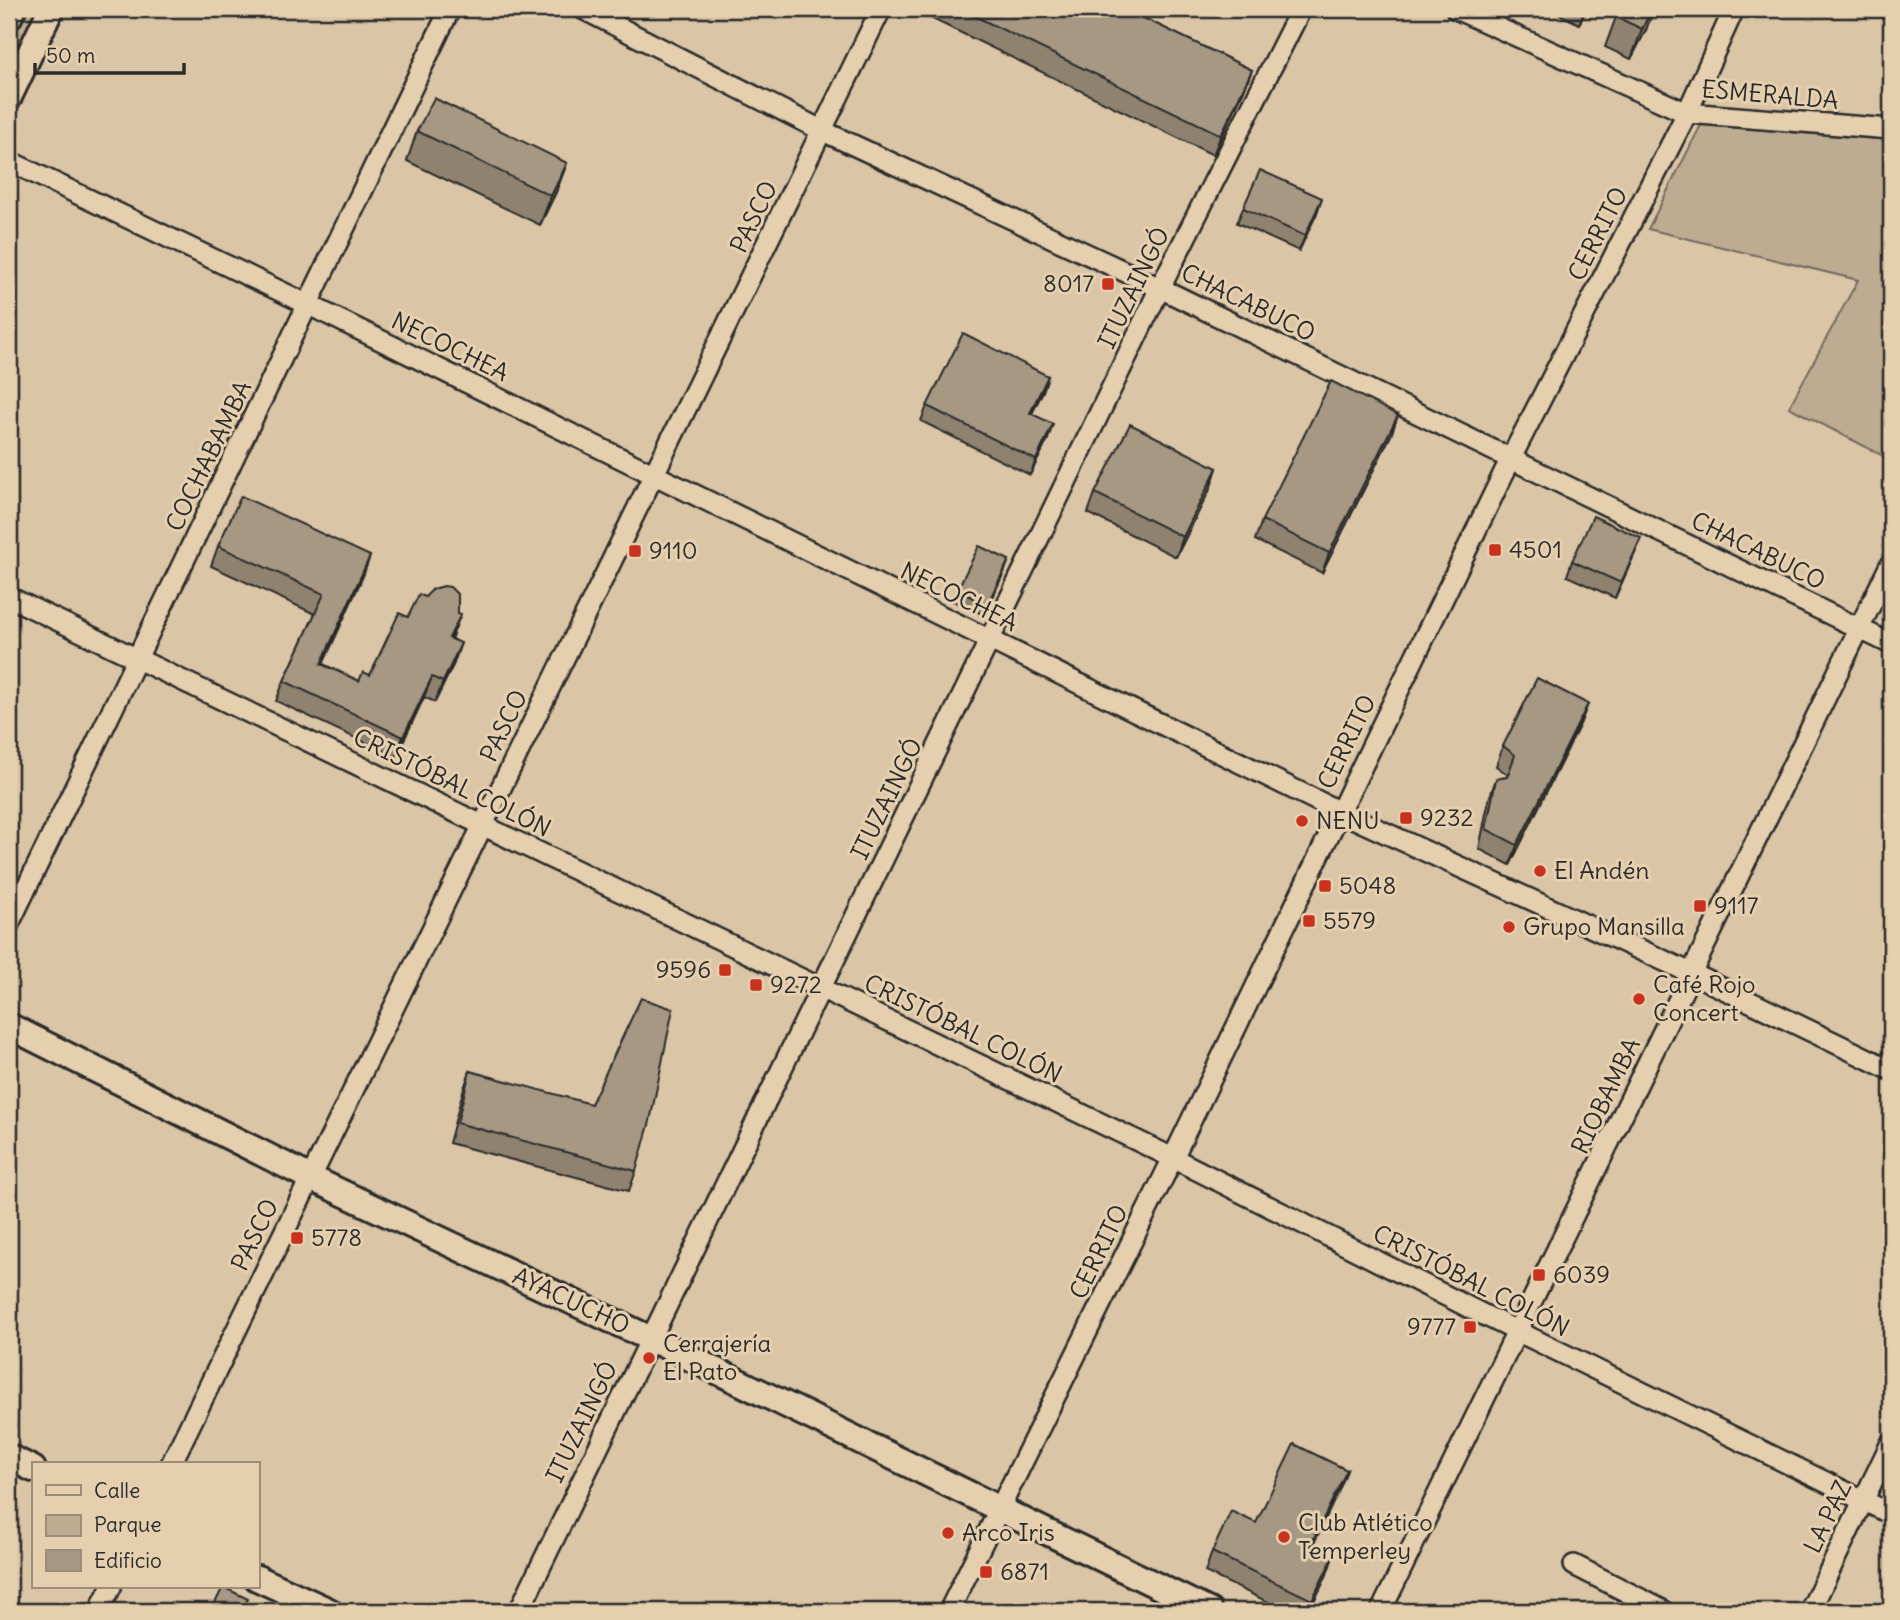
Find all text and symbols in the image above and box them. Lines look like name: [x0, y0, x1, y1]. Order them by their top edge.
scale bar: [35, 32, 184, 76]
text: 50 m: [46, 42, 95, 69]
street label: ESMERALDA: [1701, 73, 1840, 115]
street label: PASCO: [723, 176, 783, 257]
street label: CERRITO: [1561, 182, 1633, 285]
street label: ITUZAINGÓ: [1091, 222, 1175, 353]
street label: CHACABUCO: [1176, 257, 1320, 347]
place label: 8017: [1043, 268, 1094, 298]
marker: 8017: [1100, 276, 1116, 292]
street label: NECOCHEA: [387, 305, 514, 387]
street label: COCHABAMBA: [159, 375, 258, 536]
street label: CHACABUCO: [1686, 505, 1830, 595]
place label: 4501: [1509, 534, 1562, 564]
place label: 9110: [649, 535, 698, 565]
marker: 4501: [1487, 542, 1503, 558]
marker: 9110: [627, 543, 643, 559]
street label: NECOCHEA: [896, 555, 1023, 637]
street label: PASCO: [473, 685, 533, 766]
street label: CERRITO: [1310, 690, 1382, 794]
street label: CRISTÓBAL COLÓN: [349, 721, 556, 843]
street label: ITUZAINGÓ: [844, 733, 928, 864]
place label: 9232: [1420, 802, 1474, 832]
place label: NENU: [1316, 805, 1380, 835]
marker: 9232: [1398, 810, 1414, 826]
marker: NENU: [1294, 813, 1310, 829]
place label: El Andén: [1554, 855, 1649, 885]
marker: El Andén: [1532, 863, 1548, 879]
place label: 5048: [1339, 870, 1396, 900]
marker: 5048: [1317, 878, 1333, 894]
place label: 9117: [1714, 890, 1759, 920]
marker: 9117: [1692, 898, 1708, 914]
place label: 5579: [1323, 905, 1376, 935]
place label: Grupo Mansilla: [1523, 911, 1685, 941]
marker: 5579: [1301, 913, 1317, 929]
marker: Grupo Mansilla: [1501, 919, 1517, 935]
place label: 9596: [656, 954, 711, 984]
marker: 9596: [717, 962, 733, 978]
street label: CRISTÓBAL COLÓN: [860, 967, 1067, 1089]
place label: 9272: [770, 969, 822, 999]
place label: Café Rojo Concert: [1653, 969, 1756, 1027]
marker: 9272: [748, 977, 764, 993]
marker: Café Rojo Concert: [1631, 991, 1647, 1007]
street label: RIOBAMBA: [1564, 1033, 1646, 1159]
street label: PASCO: [224, 1194, 284, 1275]
street label: CERRITO: [1062, 1200, 1134, 1304]
street label: CRISTÓBAL COLÓN: [1368, 1218, 1575, 1343]
place label: 5778: [311, 1222, 362, 1252]
marker: 5778: [289, 1230, 305, 1246]
place label: 6039: [1553, 1259, 1610, 1289]
street label: AYACUCHO: [508, 1260, 635, 1340]
marker: 6039: [1531, 1267, 1547, 1283]
place label: 9777: [1407, 1311, 1456, 1341]
marker: 9777: [1462, 1319, 1478, 1335]
place label: Cerrajería El Pato: [663, 1328, 771, 1386]
marker: Cerrajería El Pato: [641, 1350, 657, 1366]
street label: ITUZAINGÓ: [539, 1356, 623, 1487]
legend: [32, 1462, 259, 1588]
street label: LA PAZ: [1797, 1475, 1857, 1558]
text: Calle: [94, 1477, 140, 1504]
place label: Club Atlético Temperley: [1298, 1507, 1433, 1565]
text: Parque: [94, 1511, 162, 1538]
place label: Arco Iris: [962, 1517, 1055, 1547]
marker: Arco Iris: [940, 1525, 956, 1541]
marker: Club Atlético Temperley: [1276, 1529, 1292, 1545]
text: Edificio: [94, 1547, 162, 1574]
place label: 6871: [1000, 1556, 1049, 1586]
marker: 6871: [978, 1564, 994, 1580]

